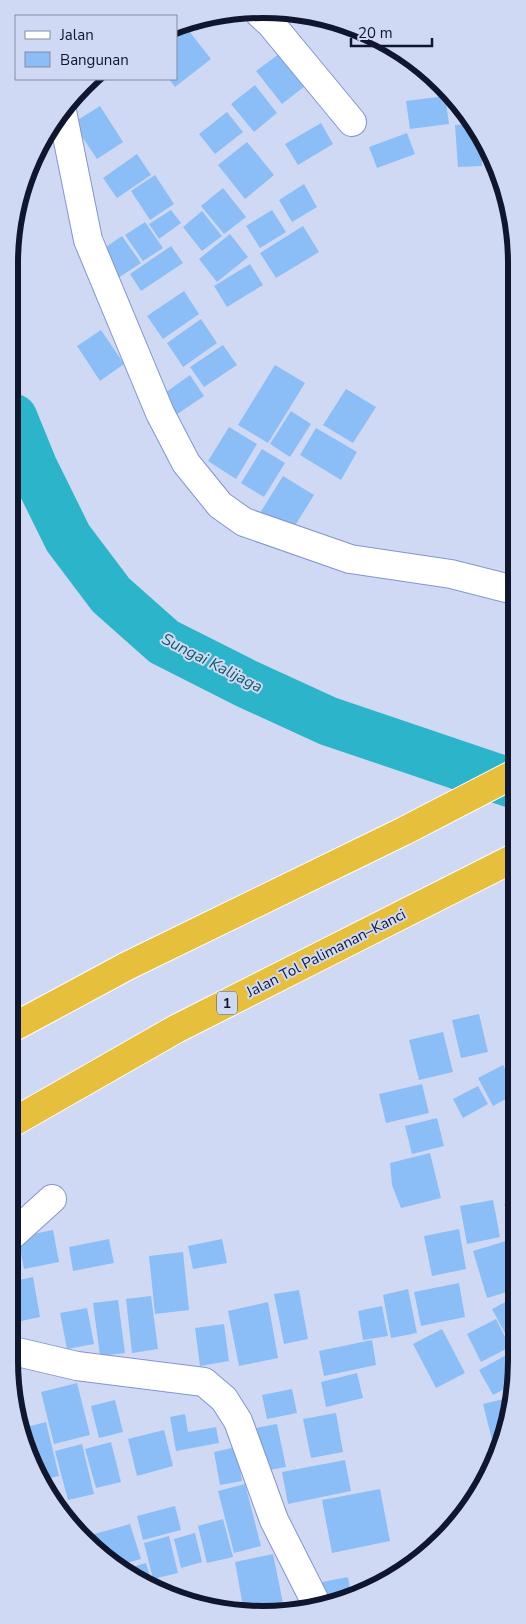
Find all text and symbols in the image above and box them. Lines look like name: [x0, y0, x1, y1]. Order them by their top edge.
legend: [15, 15, 178, 80]
scale bar: [351, 15, 432, 47]
text: 20 m: [358, 23, 393, 43]
text: Jalan: [59, 25, 94, 45]
text: Bangunan: [60, 50, 129, 70]
water label: Sungai Kalijaga: [158, 628, 266, 698]
street label: Jalan Tol Palimanan–Kanci: [242, 904, 409, 1002]
road number: 1: [217, 991, 237, 1014]

